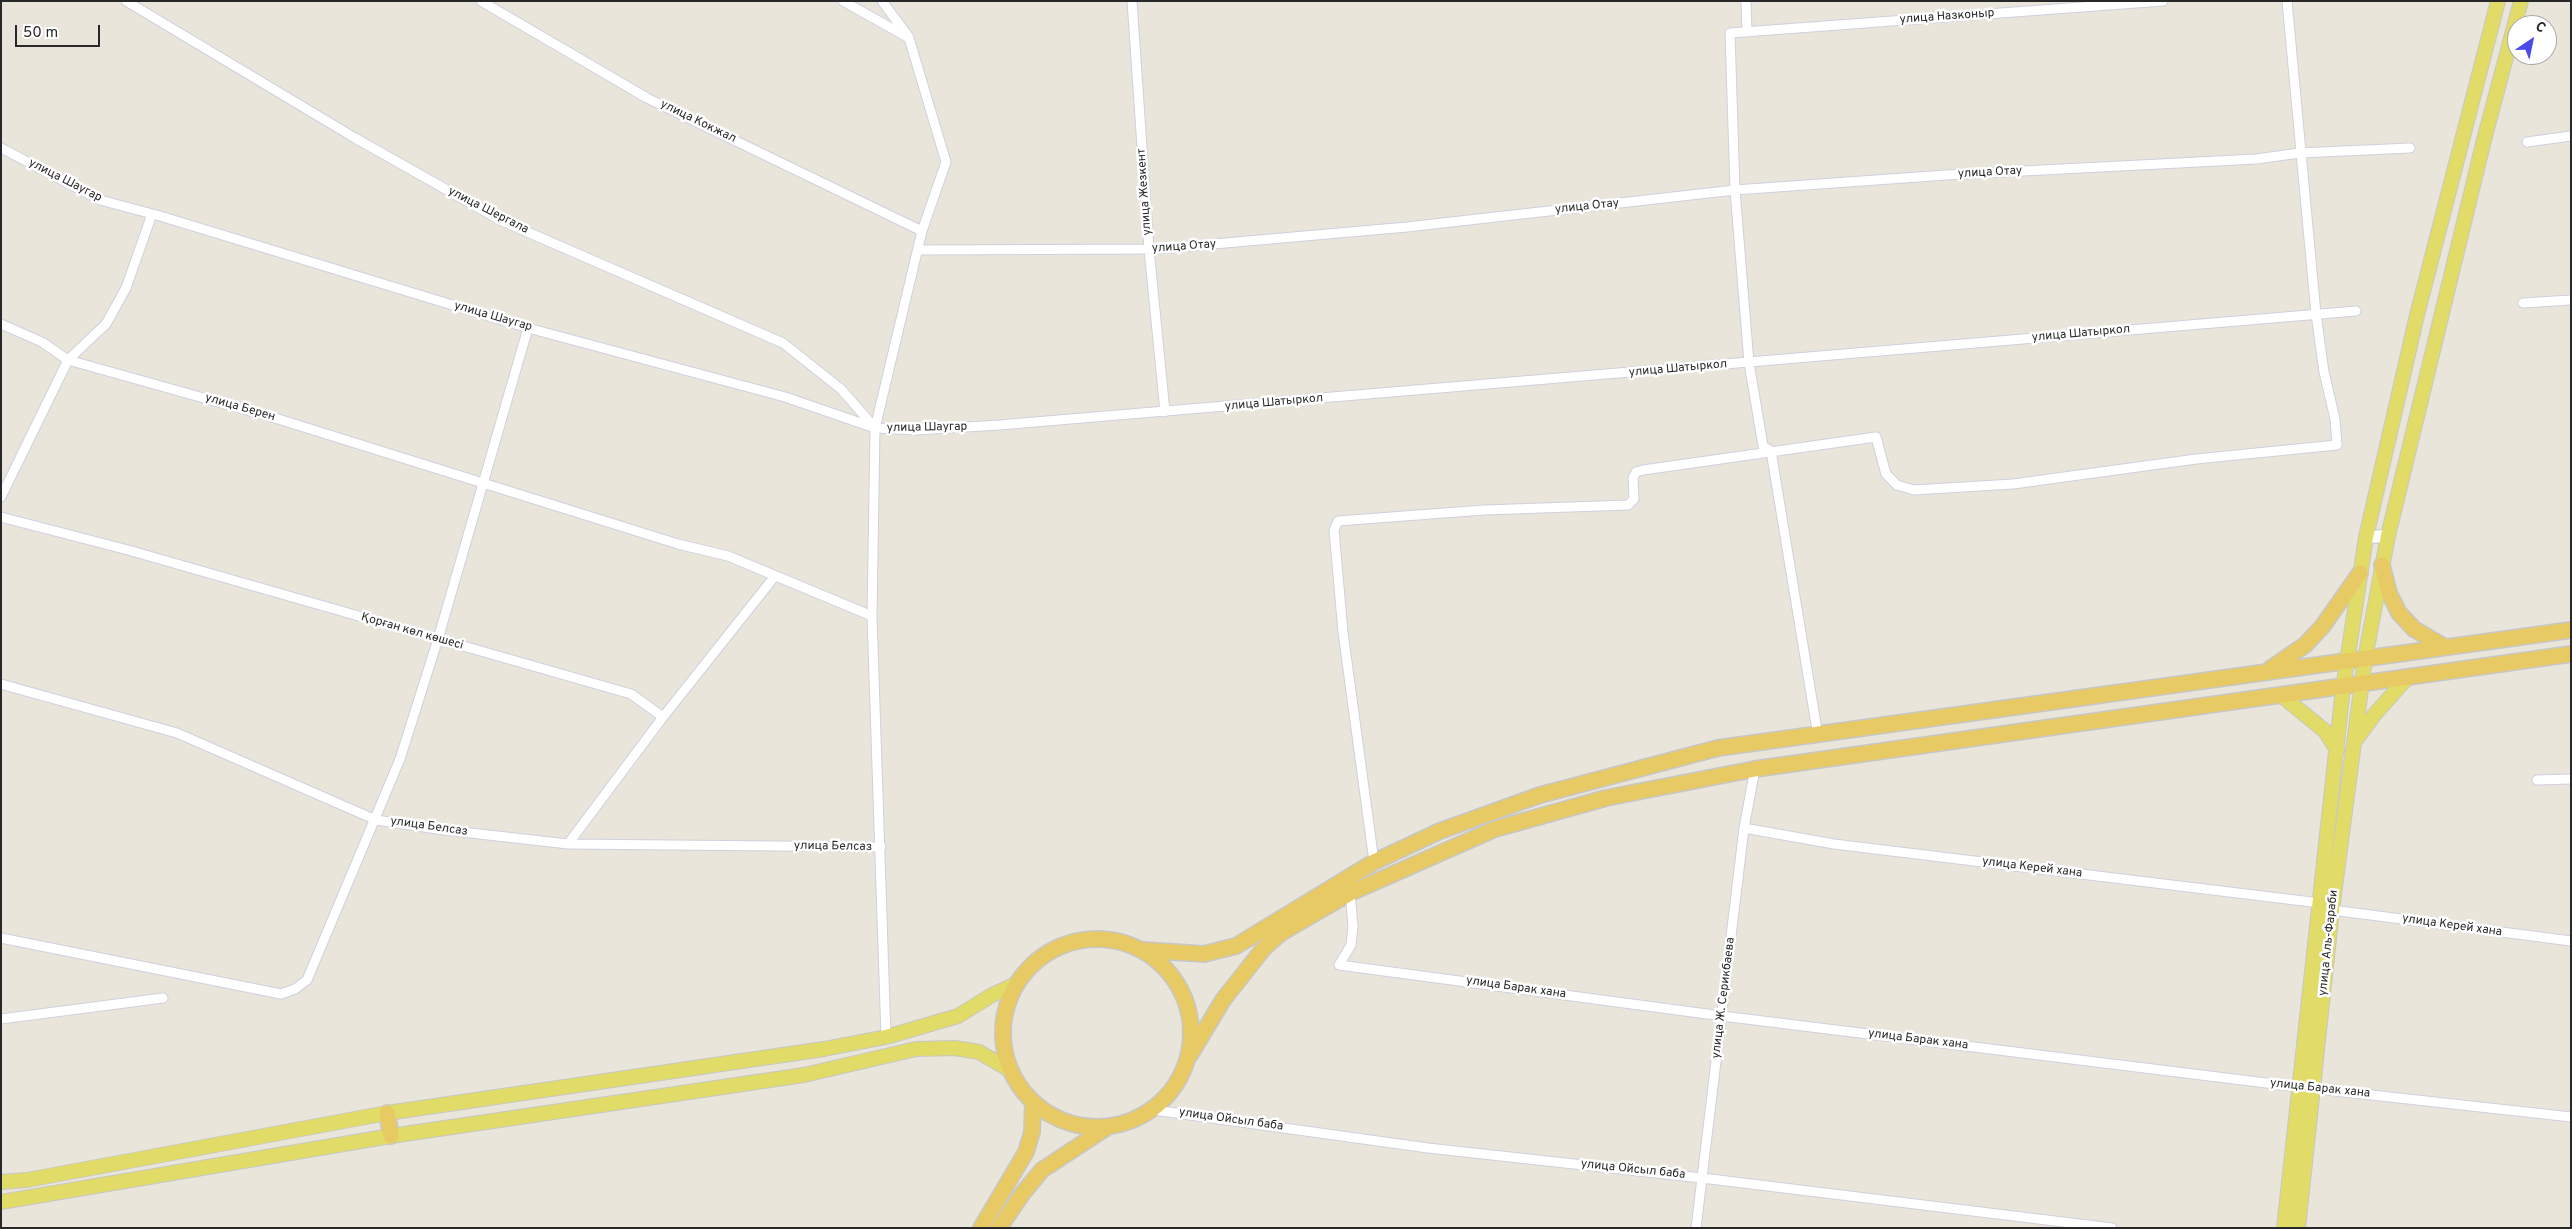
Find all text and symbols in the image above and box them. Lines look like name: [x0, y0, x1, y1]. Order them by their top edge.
street label: улица Назконыр: [1899, 6, 1995, 28]
scale bar: [18, 15, 102, 47]
north arrow: [2507, 15, 2557, 65]
text: С: [2532, 18, 2549, 38]
text: 50 m: [23, 24, 58, 43]
street label: улица Кокжал: [658, 97, 738, 147]
street label: улица Жезкент: [1135, 148, 1155, 236]
street label: улица Шаугар: [26, 156, 104, 206]
street label: улица Отау: [1957, 164, 2023, 182]
street label: улица Шергала: [445, 184, 531, 238]
street label: улица Отау: [1554, 196, 1620, 218]
street label: улица Отау: [1151, 238, 1217, 256]
street label: улица Шаугар: [452, 299, 534, 335]
street label: улица Шатыркол: [2031, 323, 2131, 345]
street label: улица Шатыркол: [1628, 358, 1728, 380]
street label: улица Берен: [203, 391, 277, 425]
street label: улица Шатыркол: [1224, 392, 1324, 414]
street label: улица Шаугар: [887, 420, 967, 436]
street label: Қорған көл көшесі: [359, 610, 465, 654]
street label: улица Белсаз: [389, 814, 469, 840]
street label: улица Белсаз: [794, 839, 872, 855]
street label: улица Керей хана: [1981, 855, 2083, 881]
street label: улица Аль-Фараби: [2316, 889, 2342, 997]
street label: улица Керей хана: [2401, 912, 2503, 940]
street label: улица Ж. Серикбаева: [1709, 937, 1739, 1059]
street label: улица Барак хана: [1465, 974, 1567, 1002]
street label: улица Барак хана: [1867, 1027, 1969, 1053]
street label: улица Барак хана: [2269, 1077, 2371, 1101]
street label: улица Ойсыл баба: [1178, 1106, 1284, 1134]
street label: улица Ойсыл баба: [1580, 1157, 1686, 1183]

